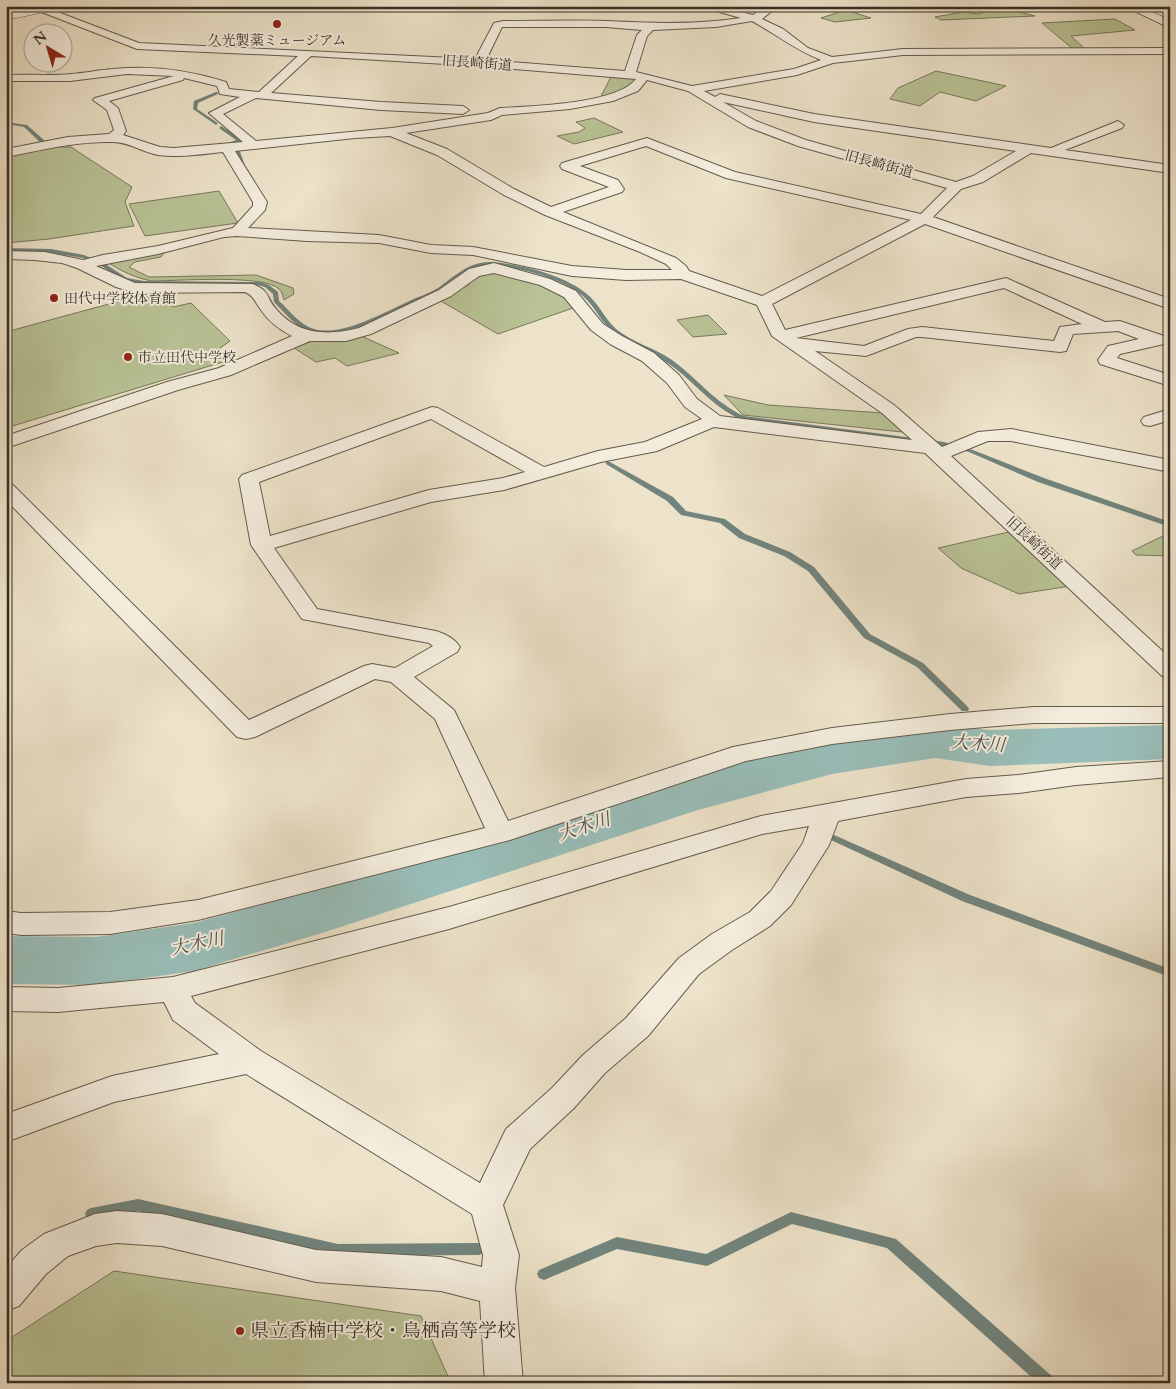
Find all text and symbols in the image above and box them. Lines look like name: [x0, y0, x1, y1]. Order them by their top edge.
marker: 久光製薬ミュージアム: [271, 18, 283, 30]
north arrow: [22, 22, 72, 72]
text: N: [30, 27, 51, 49]
place label: 久光製薬ミュージアム: [208, 31, 346, 50]
street label: 旧長崎街道: [441, 51, 513, 75]
street label: 旧長崎街道: [843, 146, 915, 182]
place label: 田代中学校体育館: [64, 289, 176, 308]
marker: 田代中学校体育館: [48, 292, 60, 304]
place label: 市立田代中学校: [138, 348, 236, 367]
marker: 市立田代中学校: [122, 351, 134, 363]
street label: 旧長崎街道: [1002, 512, 1066, 574]
water label: 大木川: [950, 730, 1008, 758]
water label: 大木川: [554, 806, 615, 847]
water label: 大木川: [168, 926, 228, 962]
place label: 県立香楠中学校・鳥栖高等学校: [250, 1318, 516, 1344]
marker: 県立香楠中学校・鳥栖高等学校: [234, 1325, 246, 1337]

